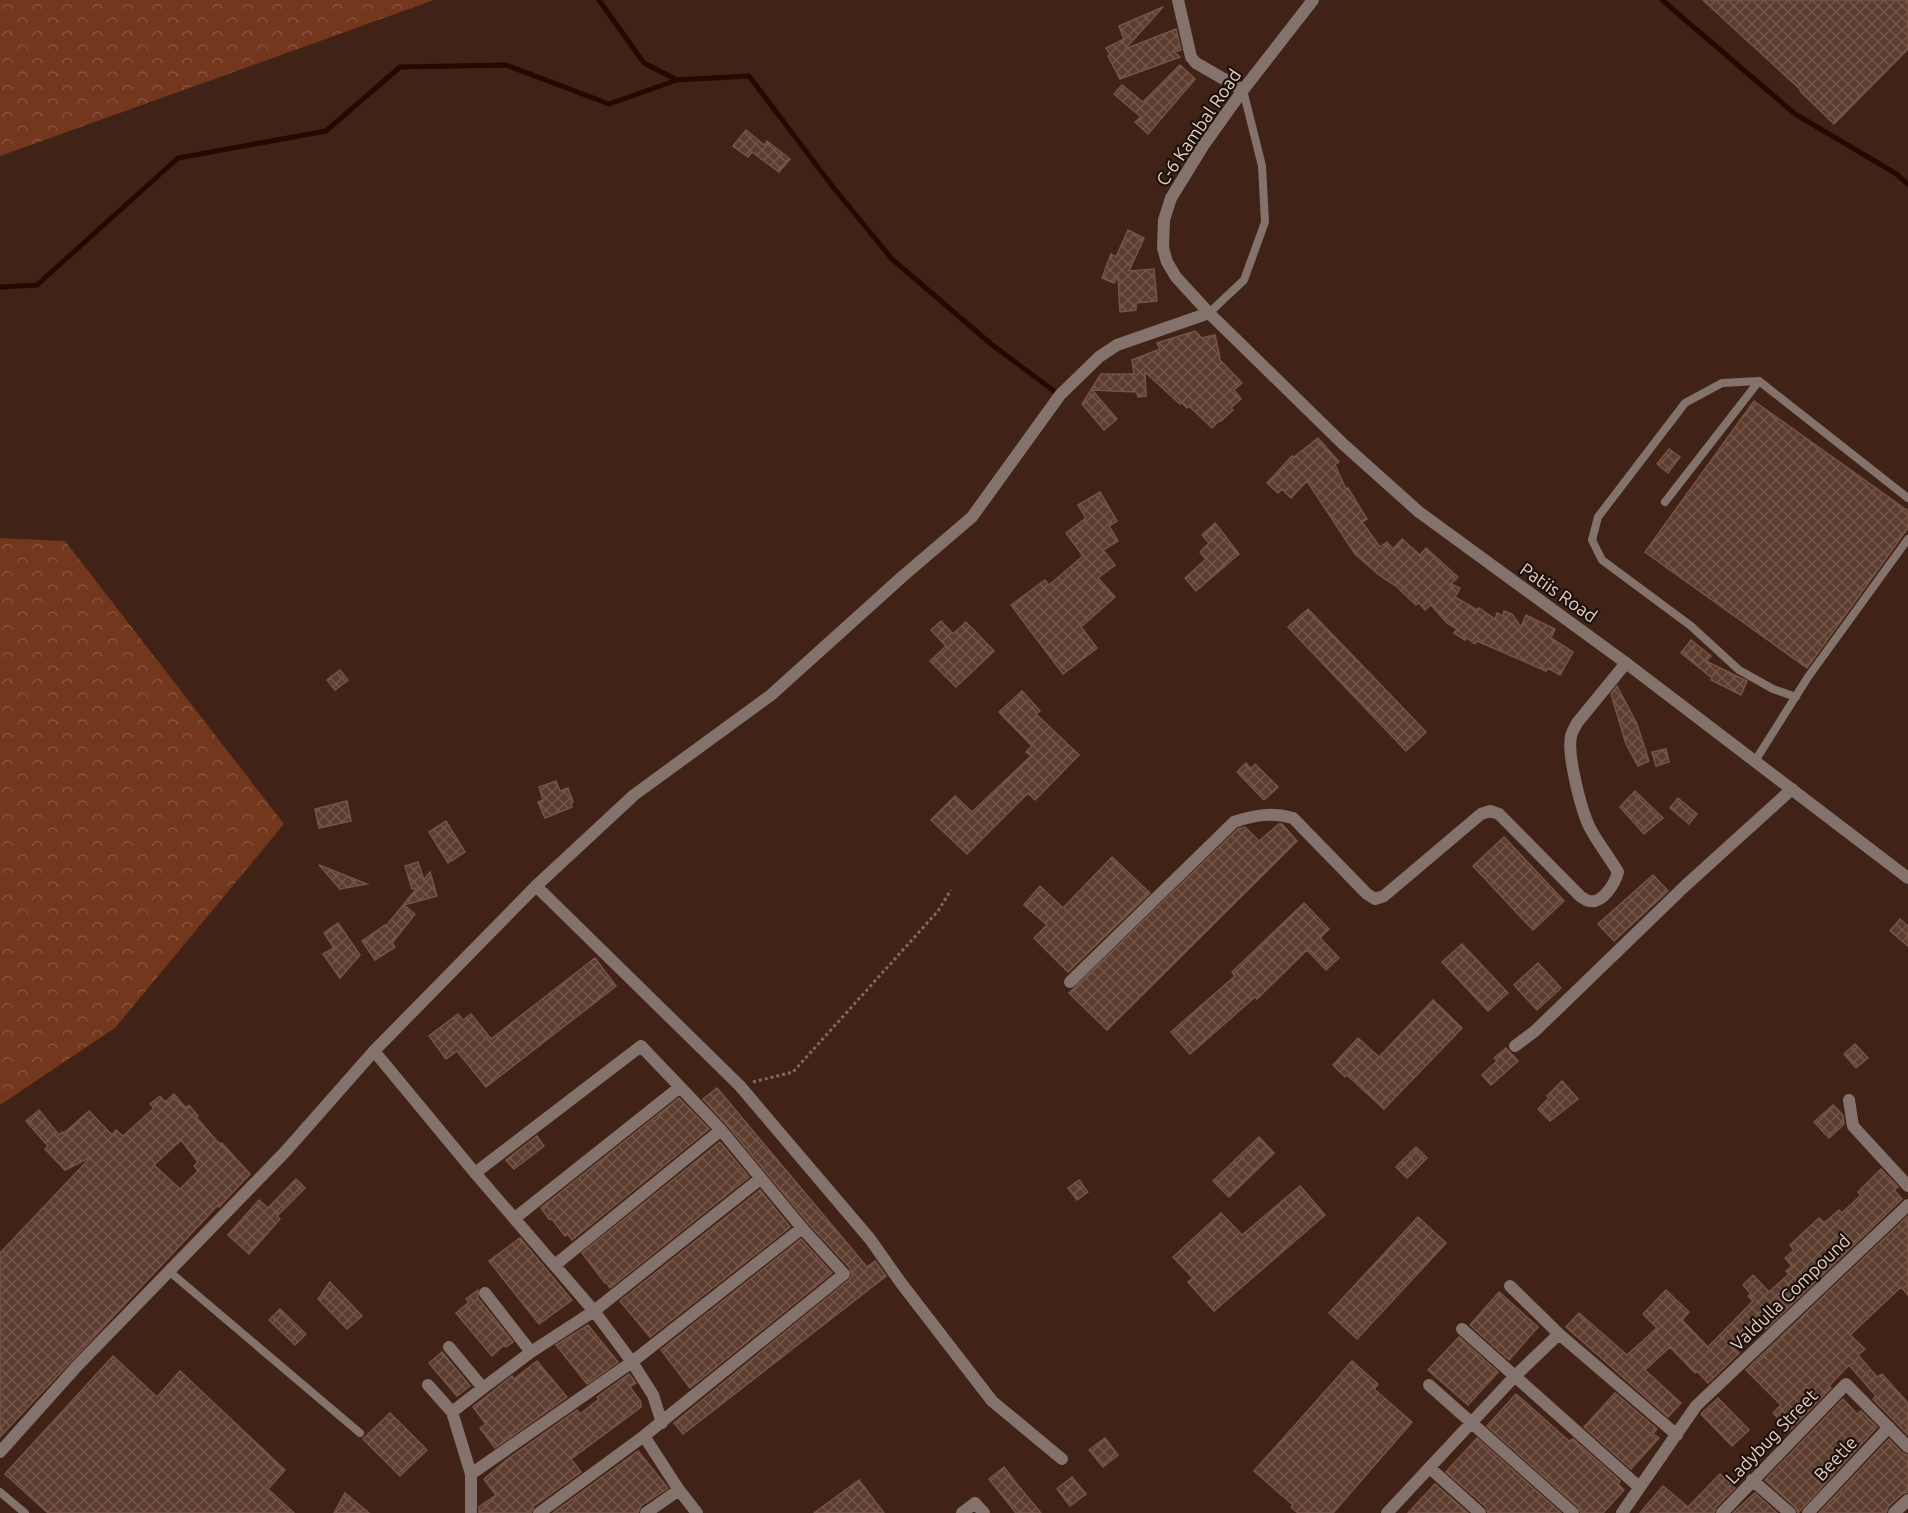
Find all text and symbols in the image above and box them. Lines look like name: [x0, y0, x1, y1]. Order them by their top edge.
street label: C-6 Kambal Road: [1152, 65, 1244, 189]
street label: Patiis Road: [1517, 558, 1601, 626]
street label: Valdulla Compound: [1726, 1230, 1854, 1354]
street label: Ladybug Street: [1721, 1385, 1821, 1487]
street label: Beetle: [1810, 1432, 1860, 1484]

